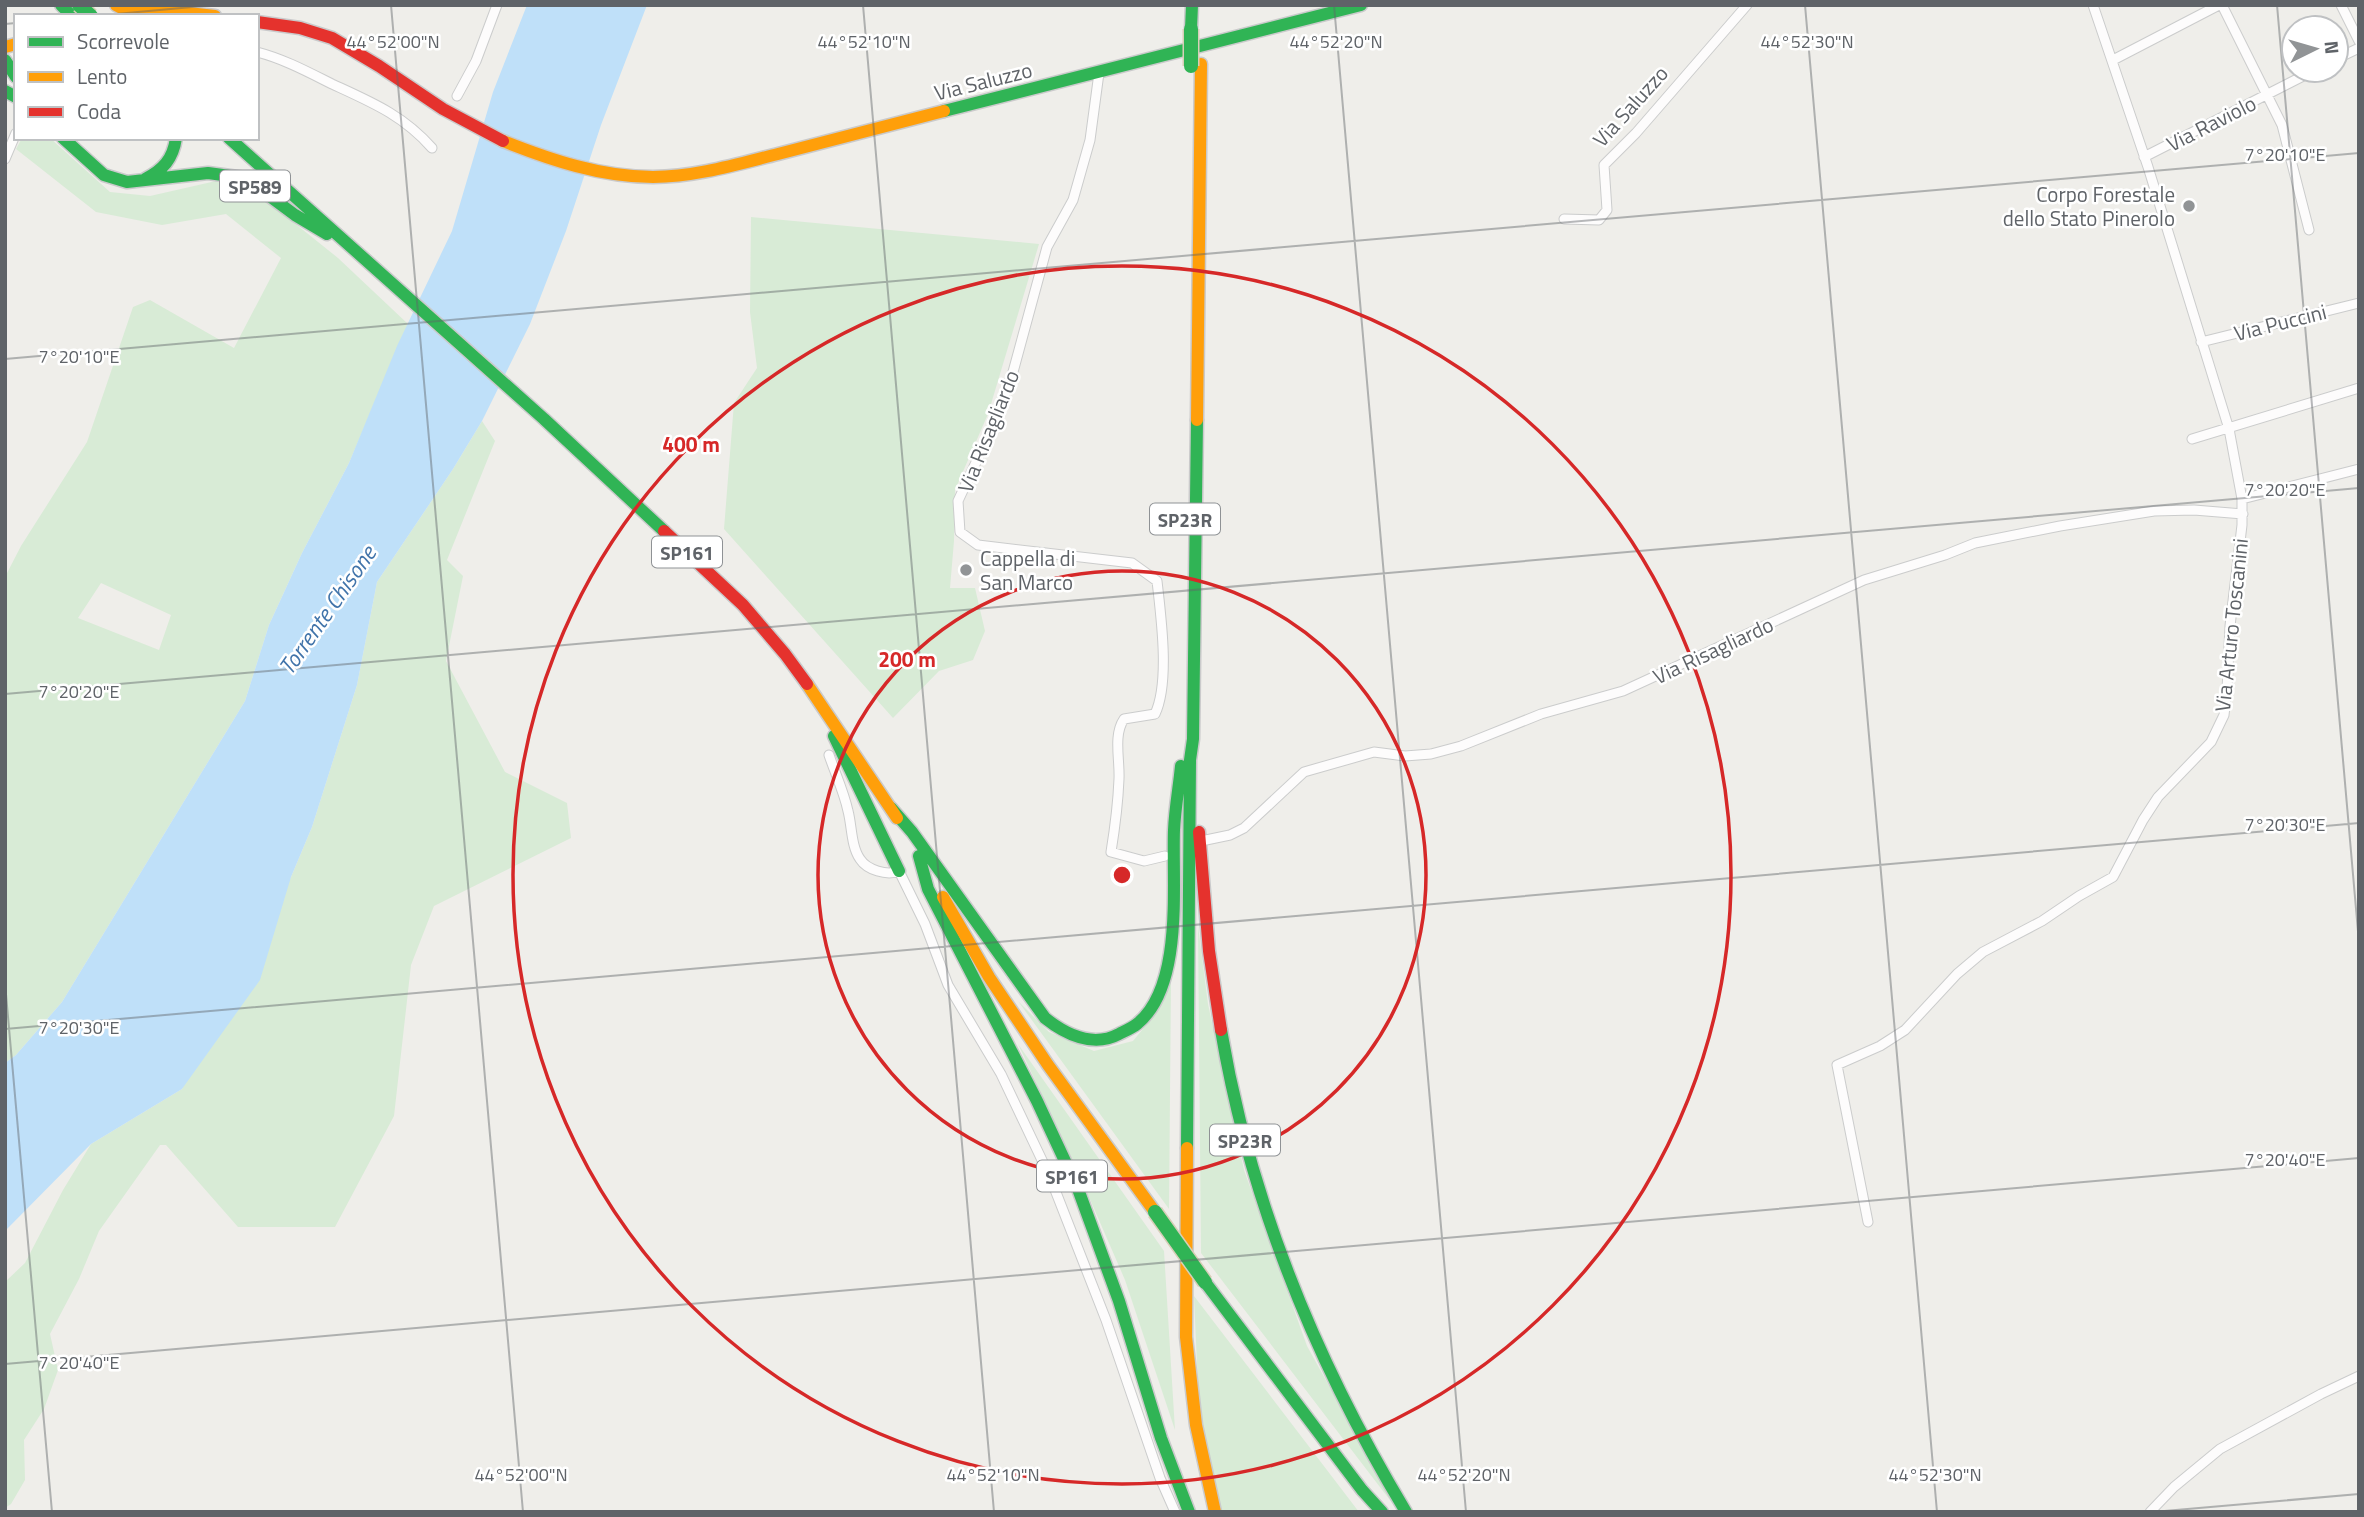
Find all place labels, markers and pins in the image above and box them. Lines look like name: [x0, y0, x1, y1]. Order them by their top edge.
place label: Corpo Forestale dello Stato Pinerolo: [2003, 178, 2175, 234]
marker: Corpo Forestale dello Stato Pinerolo: [2181, 198, 2197, 214]
place label: Cappella di San Marco: [980, 542, 1075, 598]
marker: Cappella di San Marco: [958, 562, 974, 578]
centre of rings: [1110, 863, 1134, 887]

